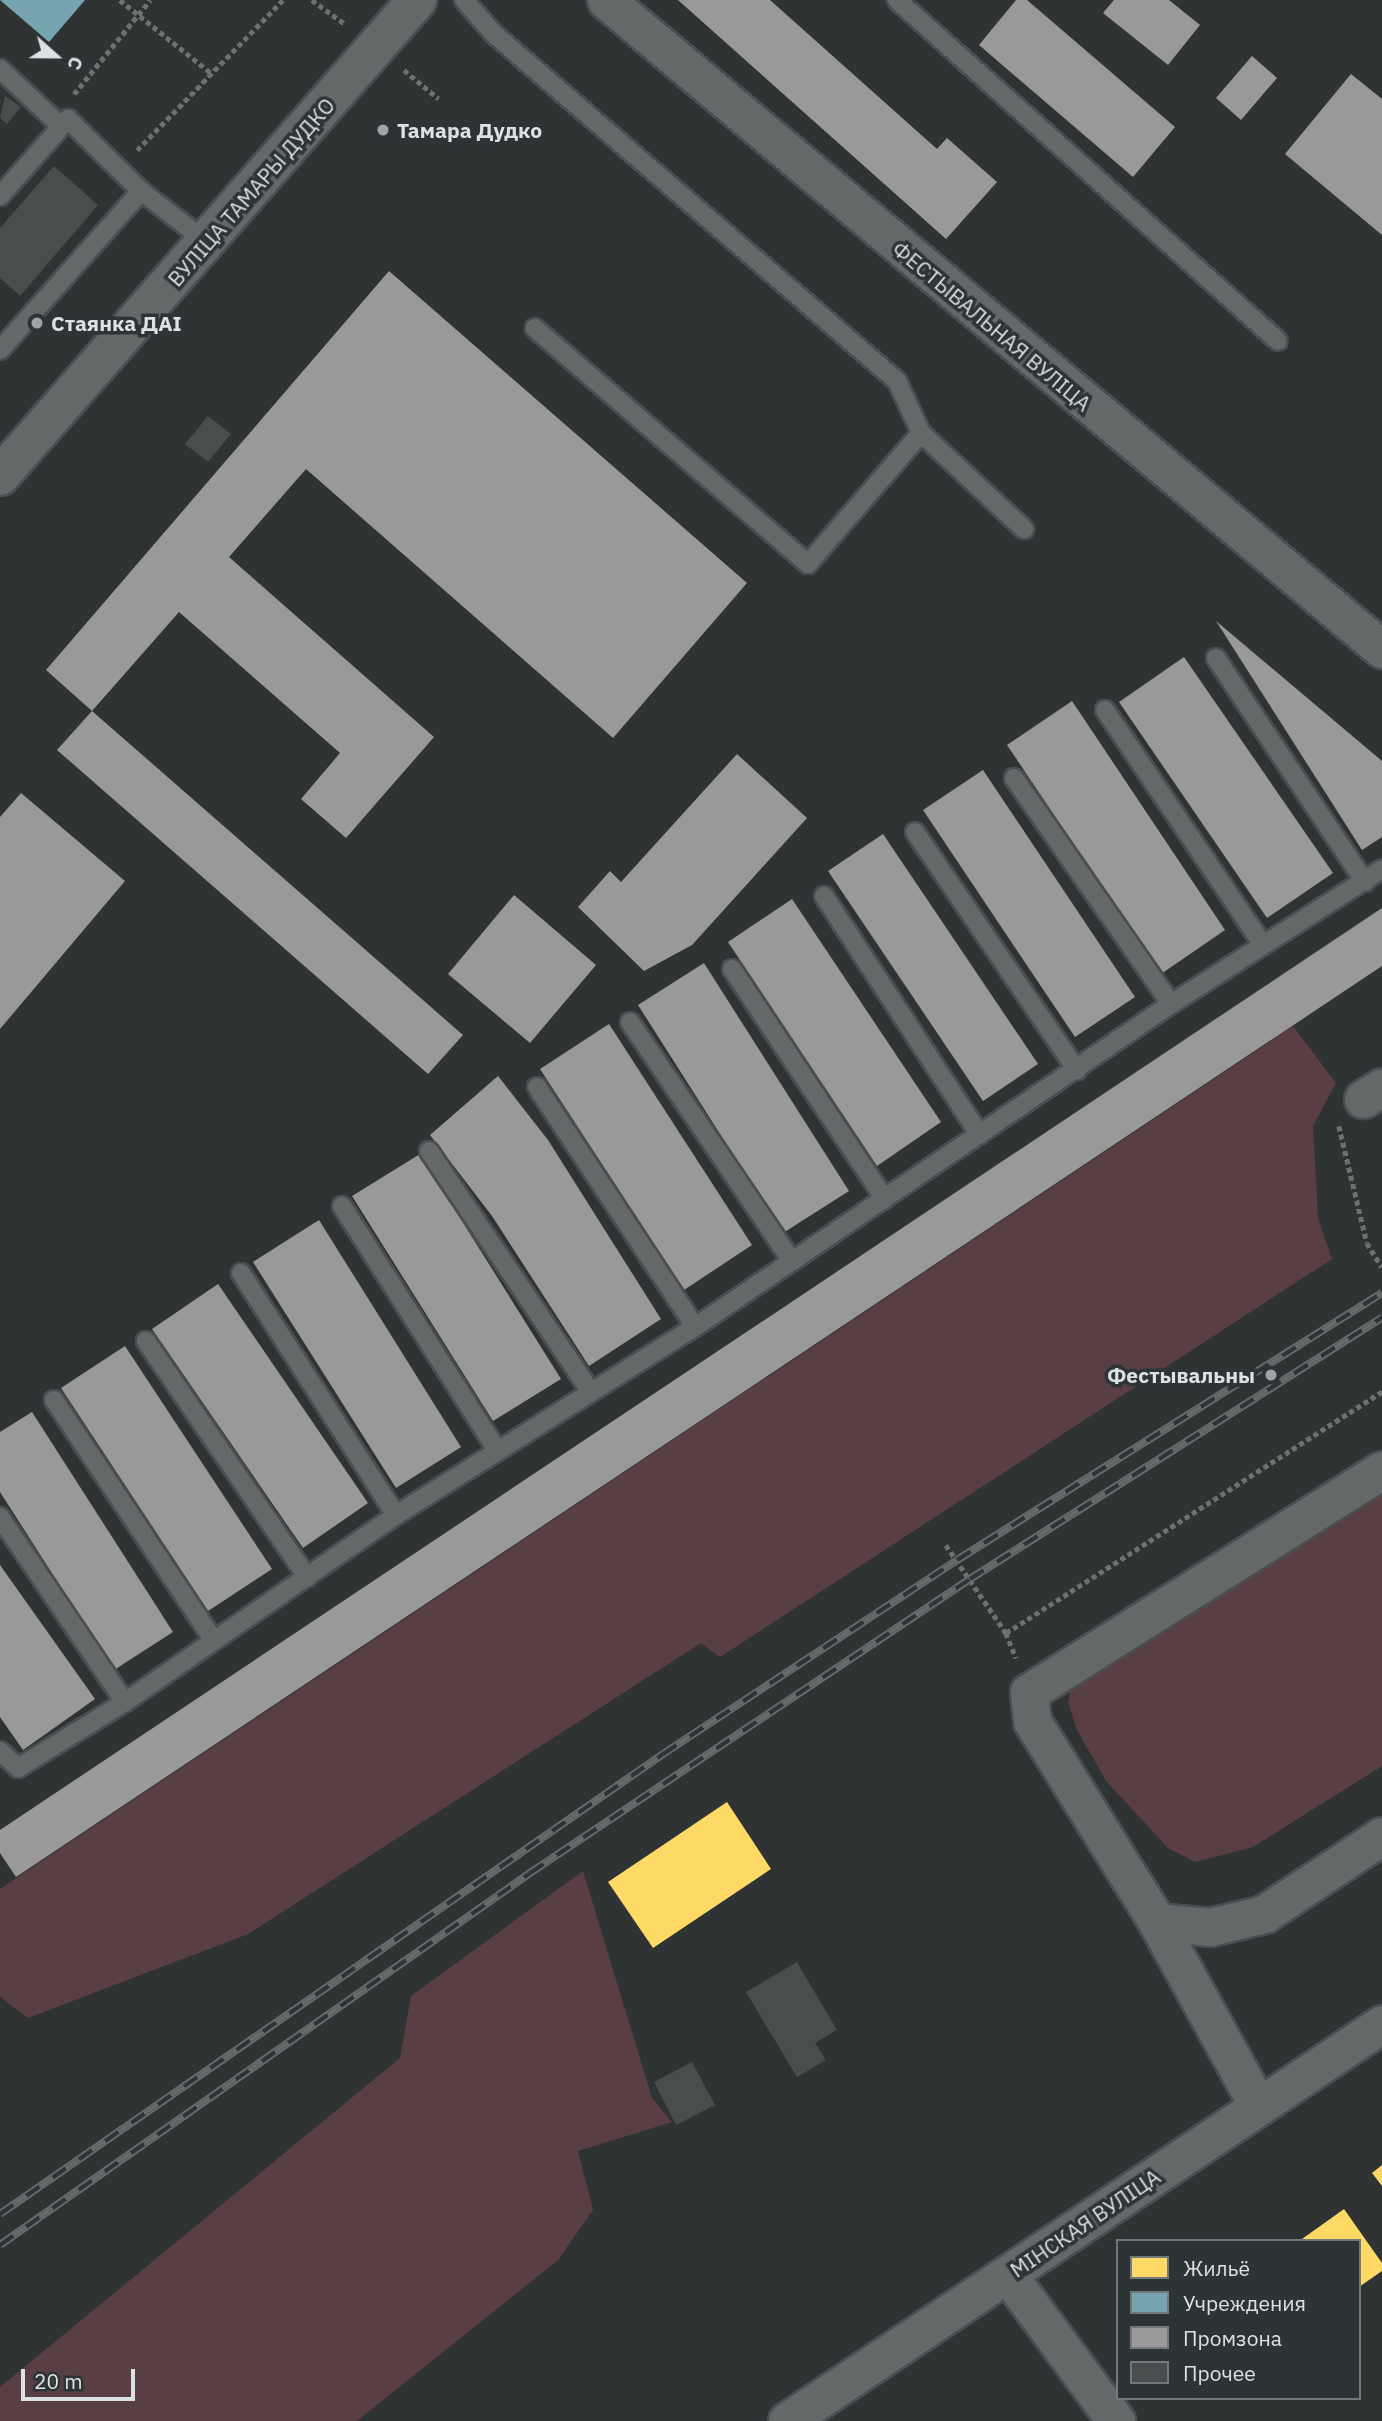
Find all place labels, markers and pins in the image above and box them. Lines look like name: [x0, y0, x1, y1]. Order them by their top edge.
place label: Тамара Дудко: [397, 117, 542, 143]
marker: Тамара Дудко: [375, 122, 391, 138]
place label: Стаянка ДАІ: [51, 310, 182, 336]
marker: Стаянка ДАІ: [29, 315, 45, 331]
place label: Фестывальны: [1107, 1362, 1255, 1388]
marker: Фестывальны: [1261, 1365, 1281, 1385]

